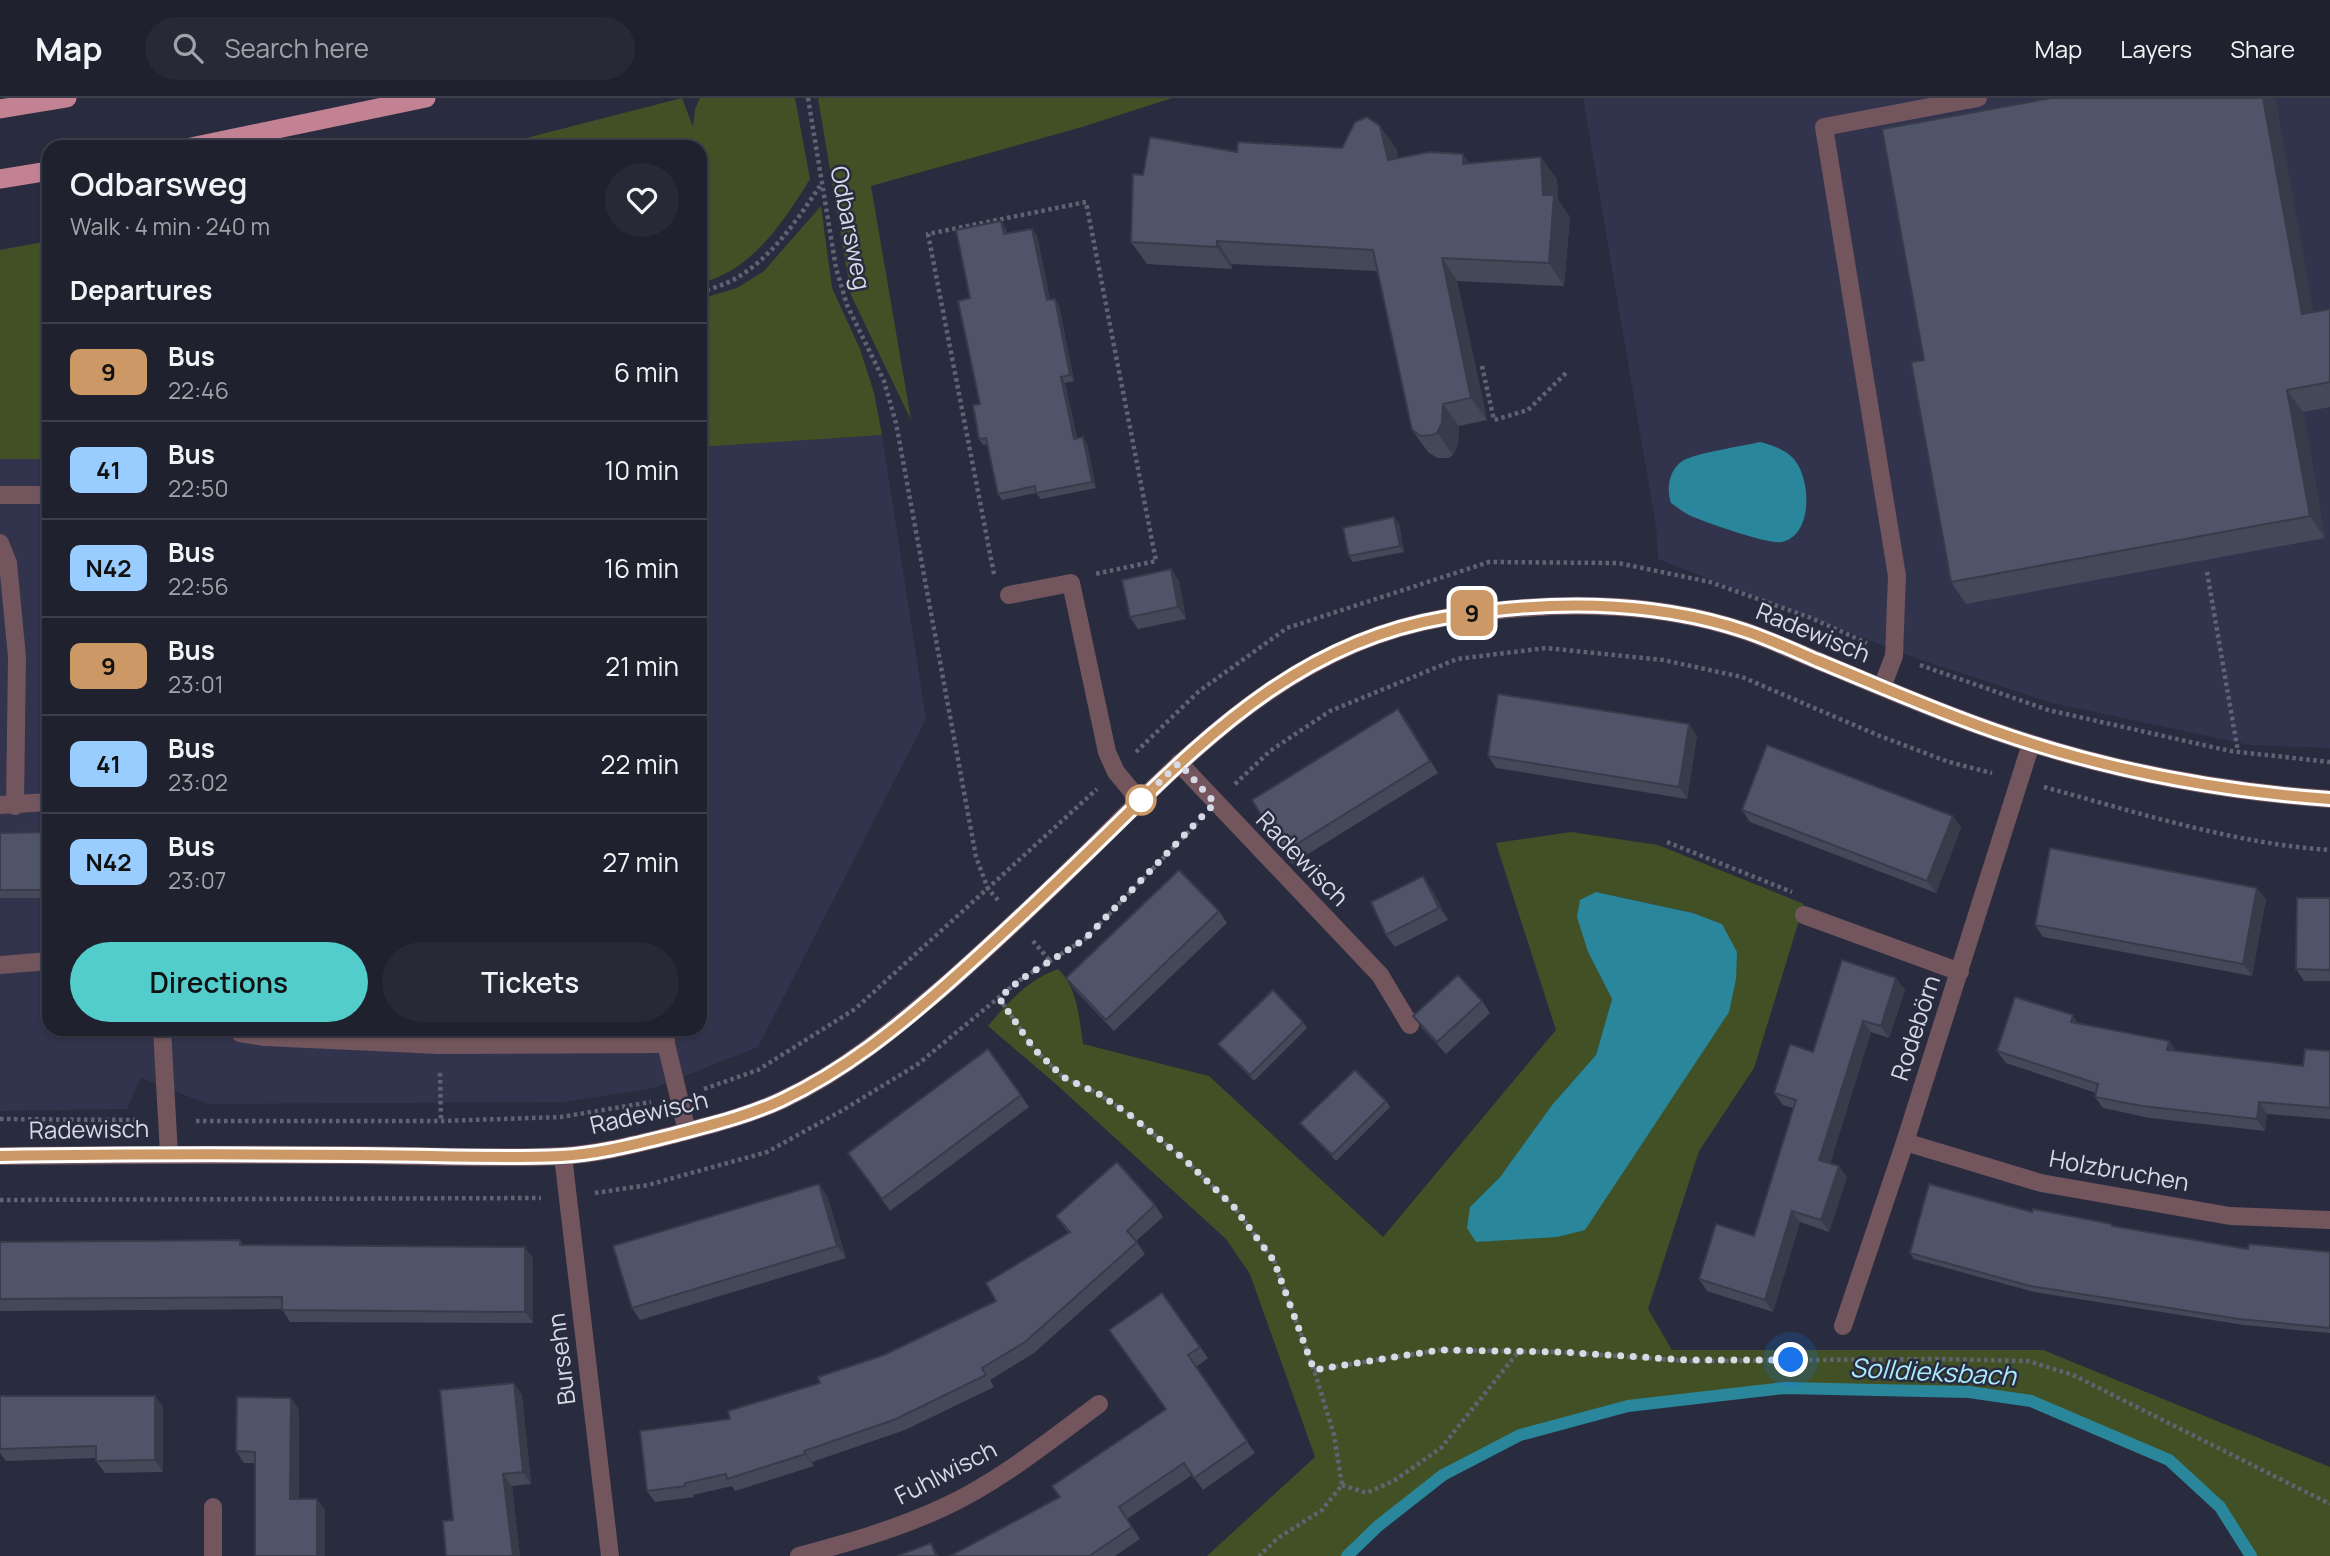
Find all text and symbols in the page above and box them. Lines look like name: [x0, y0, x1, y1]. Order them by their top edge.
search box: [145, 17, 635, 80]
text: Map: [35, 26, 103, 71]
icon: search: [169, 29, 207, 67]
text: Search here: [225, 30, 369, 66]
text: Map: [2035, 32, 2082, 65]
text: Layers: [2120, 32, 2192, 65]
text: Share: [2230, 32, 2295, 65]
text: Odbarsweg: [70, 161, 248, 206]
button: heart: [605, 163, 679, 237]
street label: Odbarsweg: [823, 163, 880, 293]
text: Walk · 4 min · 240 m: [70, 210, 270, 242]
text: Departures: [70, 272, 212, 308]
text: Bus: [168, 338, 215, 374]
text: 6 min: [614, 354, 679, 390]
text: 9: [101, 355, 116, 388]
text: 22:46: [168, 374, 229, 406]
text: Bus: [168, 436, 215, 472]
text: 10 min: [604, 452, 679, 488]
text: 41: [96, 453, 121, 486]
text: 22:50: [168, 472, 228, 504]
text: Bus: [168, 534, 215, 570]
text: 16 min: [604, 550, 679, 586]
text: N42: [85, 551, 132, 584]
text: 22:56: [168, 570, 229, 602]
line badge: 9: [1449, 590, 1495, 636]
street label: Radewisch: [1752, 594, 1876, 669]
text: 9: [1465, 596, 1479, 629]
text: Bus: [168, 632, 215, 668]
text: 21 min: [605, 648, 679, 684]
text: 9: [101, 649, 116, 682]
text: 23:01: [168, 668, 224, 700]
text: Bus: [168, 730, 215, 766]
text: 22 min: [601, 746, 679, 782]
text: 41: [96, 747, 121, 780]
text: 23:02: [168, 766, 228, 798]
unlabelled marker: [1126, 785, 1156, 815]
street label: Radewisch: [1249, 803, 1357, 913]
text: Bus: [168, 828, 215, 864]
text: 27 min: [602, 844, 679, 880]
text: N42: [85, 845, 132, 878]
text: 23:07: [168, 864, 226, 896]
button: Directions: [70, 942, 368, 1022]
button: Tickets: [382, 942, 679, 1022]
street label: Rodebörn: [1882, 971, 1947, 1084]
street label: Radewisch: [586, 1082, 711, 1141]
street label: Radewisch: [28, 1111, 149, 1146]
street label: Holzbruchen: [2047, 1141, 2192, 1198]
street label: Bursehn: [539, 1311, 583, 1407]
your location: [1773, 1342, 1808, 1377]
water label: Solldieksbach: [1849, 1349, 2019, 1393]
street label: Fuhlwisch: [889, 1432, 1002, 1511]

